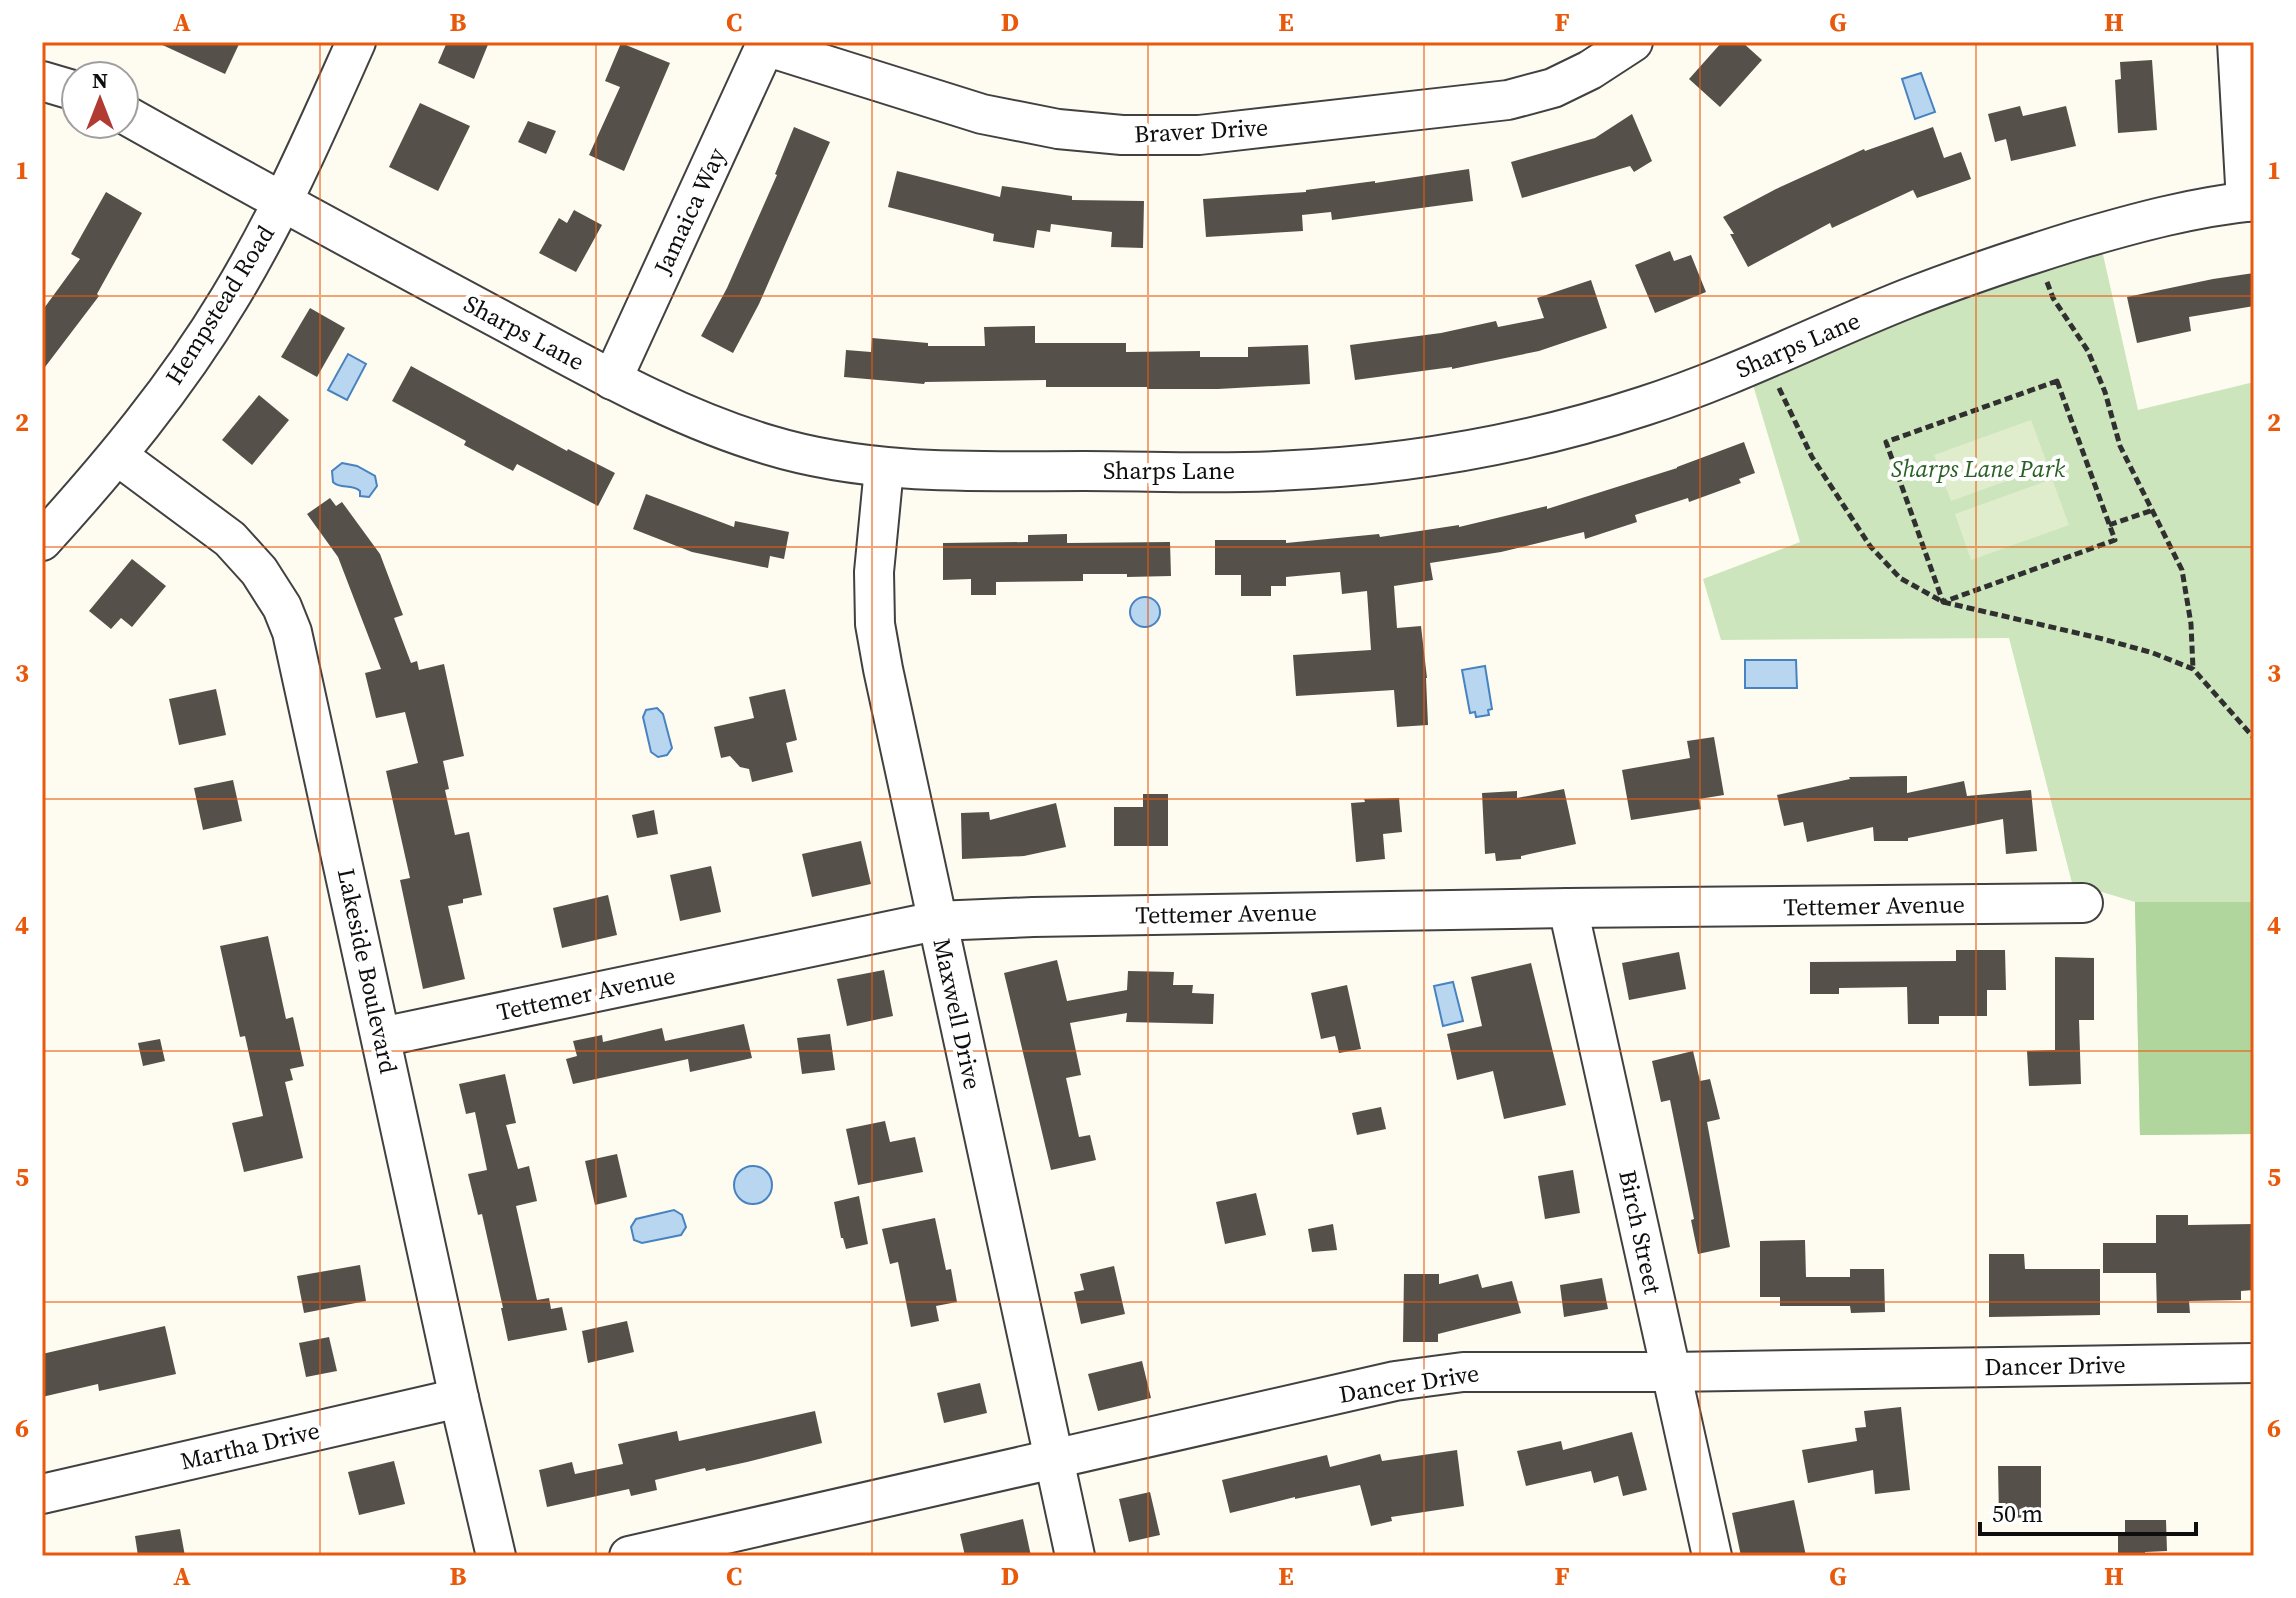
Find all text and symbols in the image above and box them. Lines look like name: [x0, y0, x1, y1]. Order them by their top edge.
text: A: [173, 4, 191, 40]
text: B: [450, 4, 467, 40]
text: C: [726, 4, 742, 40]
text: D: [1001, 4, 1019, 40]
text: E: [1278, 4, 1294, 40]
text: F: [1554, 4, 1570, 40]
text: G: [1829, 4, 1847, 40]
text: H: [2104, 4, 2124, 40]
north arrow: [60, 60, 140, 140]
text: N: [92, 65, 108, 95]
street label: Braver Drive: [1133, 111, 1269, 150]
street label: Jamaica Way: [645, 142, 734, 280]
text: 1: [15, 152, 29, 188]
text: 1: [2267, 152, 2281, 188]
street label: Hempstead Road: [157, 219, 282, 391]
street label: Sharps Lane: [458, 287, 590, 378]
street label: Sharps Lane: [1731, 304, 1865, 385]
text: 2: [15, 404, 29, 440]
text: 2: [2267, 404, 2281, 440]
park label: Sharps Lane Park: [1891, 452, 2066, 485]
street label: Sharps Lane: [1103, 454, 1235, 487]
text: 3: [15, 655, 29, 691]
text: 3: [2267, 655, 2281, 691]
street label: Lakeside Boulevard: [330, 865, 405, 1077]
street label: Tettemer Avenue: [1783, 887, 1965, 924]
street label: Tettemer Avenue: [1135, 895, 1317, 932]
text: 4: [15, 907, 29, 943]
text: 4: [2267, 907, 2281, 943]
street label: Maxwell Drive: [925, 935, 990, 1092]
street label: Tettemer Avenue: [494, 959, 678, 1029]
text: 5: [15, 1159, 29, 1195]
text: 5: [2267, 1159, 2281, 1195]
street label: Birch Street: [1611, 1167, 1670, 1297]
street label: Dancer Drive: [1984, 1348, 2126, 1383]
street label: Dancer Drive: [1337, 1356, 1481, 1411]
text: 6: [15, 1410, 29, 1446]
text: 6: [2267, 1410, 2281, 1446]
street label: Martha Drive: [177, 1413, 323, 1478]
scale bar: [1980, 1486, 2196, 1536]
text: 50 m: [1992, 1497, 2043, 1530]
text: A: [173, 1558, 191, 1594]
text: B: [450, 1558, 467, 1594]
text: C: [726, 1558, 742, 1594]
text: D: [1001, 1558, 1019, 1594]
text: E: [1278, 1558, 1294, 1594]
text: F: [1554, 1558, 1570, 1594]
text: G: [1829, 1558, 1847, 1594]
text: H: [2104, 1558, 2124, 1594]

